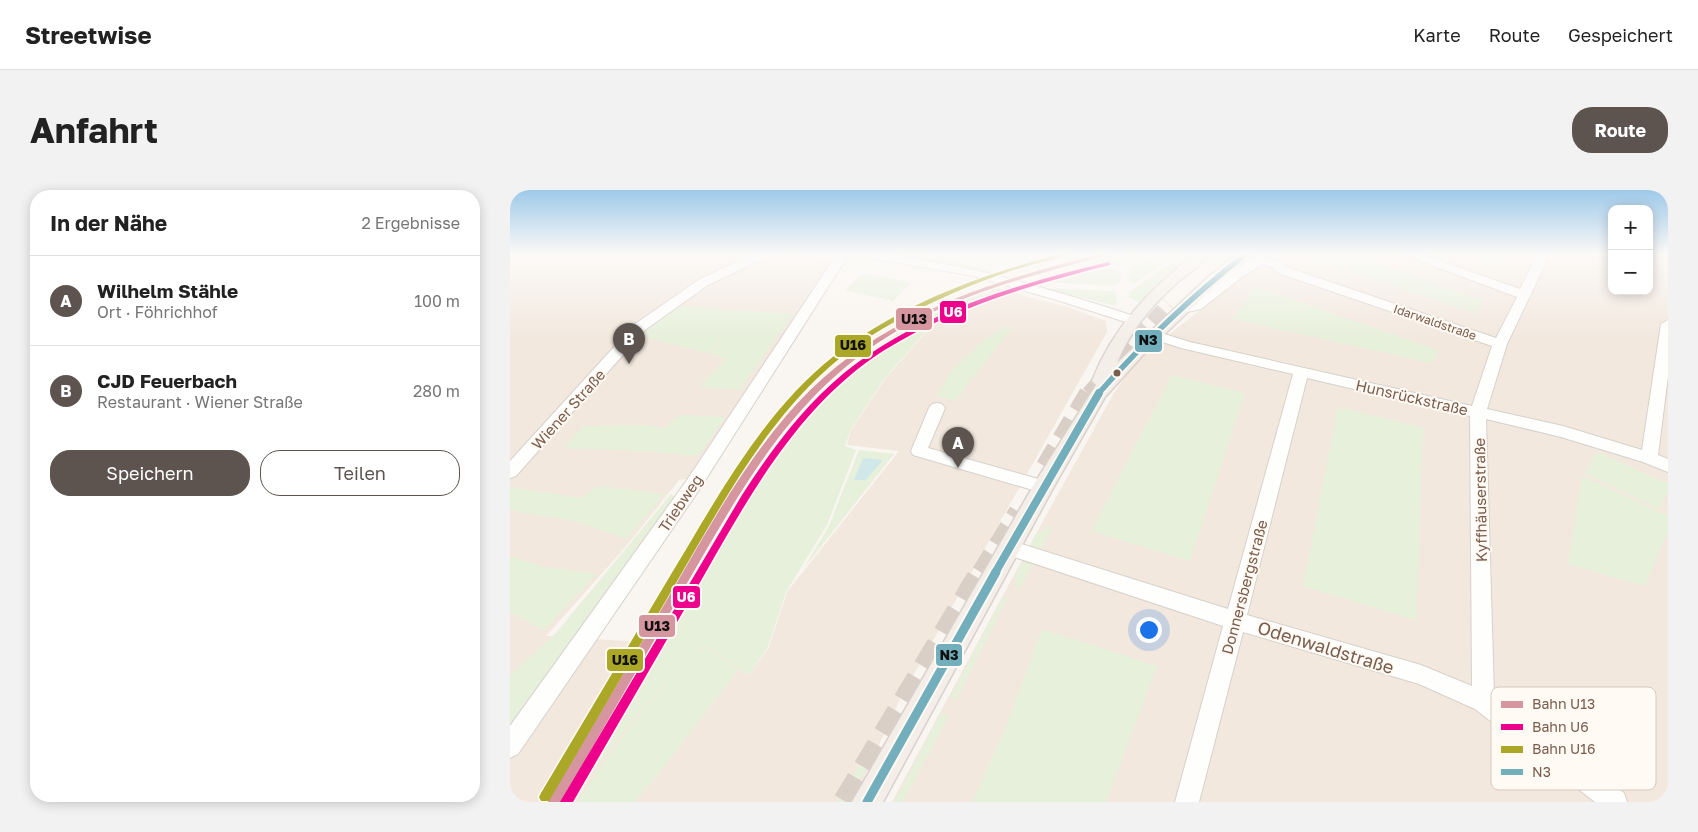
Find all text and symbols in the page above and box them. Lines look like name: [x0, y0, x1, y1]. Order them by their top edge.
text: Streetwise: [25, 20, 152, 49]
text: Karte: [1413, 24, 1461, 46]
text: Route: [1489, 24, 1540, 46]
text: Gespeichert: [1568, 24, 1673, 46]
button: Route: [1572, 107, 1668, 153]
text: Anfahrt: [30, 109, 158, 151]
map controls: [1608, 205, 1653, 295]
button: +: [1608, 205, 1653, 250]
text: In der Nähe: [50, 210, 167, 236]
text: 2 Ergebnisse: [362, 213, 460, 233]
button: −: [1608, 250, 1653, 295]
text: Wilhelm Stähle: [97, 279, 238, 302]
text: A: [60, 291, 72, 311]
text: 100 m: [414, 291, 460, 311]
line badge: U6: [939, 300, 967, 324]
street label: Idarwaldstraße: [1392, 301, 1478, 343]
text: Ort · Föhrichhof: [97, 302, 218, 322]
text: U6: [943, 303, 963, 320]
line badge: U13: [895, 307, 933, 331]
text: U13: [901, 310, 927, 327]
pin: B: [613, 323, 645, 364]
line badge: N3: [1134, 329, 1163, 353]
text: N3: [1138, 331, 1158, 348]
line badge: U16: [834, 334, 872, 358]
text: U16: [840, 336, 866, 353]
street label: Wiener Straße: [527, 365, 609, 453]
unlabelled marker: [1112, 368, 1122, 378]
text: CJD Feuerbach: [97, 369, 237, 392]
street label: Hunsrückstraße: [1354, 375, 1470, 419]
text: B: [60, 381, 72, 401]
text: 280 m: [413, 381, 460, 401]
text: Restaurant · Wiener Straße: [97, 392, 303, 412]
pin: A: [942, 427, 974, 468]
street label: Kyffhäuserstraße: [1470, 437, 1490, 562]
button: Speichern: [50, 450, 250, 496]
button: Teilen: [260, 450, 460, 496]
street label: Triebweg: [654, 471, 706, 535]
street label: Donnersbergstraße: [1217, 517, 1271, 656]
line badge: U6: [672, 585, 701, 609]
text: U6: [676, 588, 696, 605]
line badge: U13: [638, 614, 676, 638]
street label: Odenwaldstraße: [1255, 616, 1397, 678]
text: U13: [644, 617, 670, 634]
your location: [1136, 617, 1162, 643]
line badge: N3: [935, 643, 963, 667]
text: N3: [939, 646, 959, 663]
line badge: U16: [606, 648, 644, 672]
text: U16: [612, 651, 638, 668]
legend: [1491, 687, 1656, 790]
text: Bahn U13: [1532, 695, 1595, 712]
text: Bahn U6: [1532, 718, 1589, 735]
text: Bahn U16: [1532, 740, 1596, 757]
text: N3: [1532, 763, 1551, 780]

